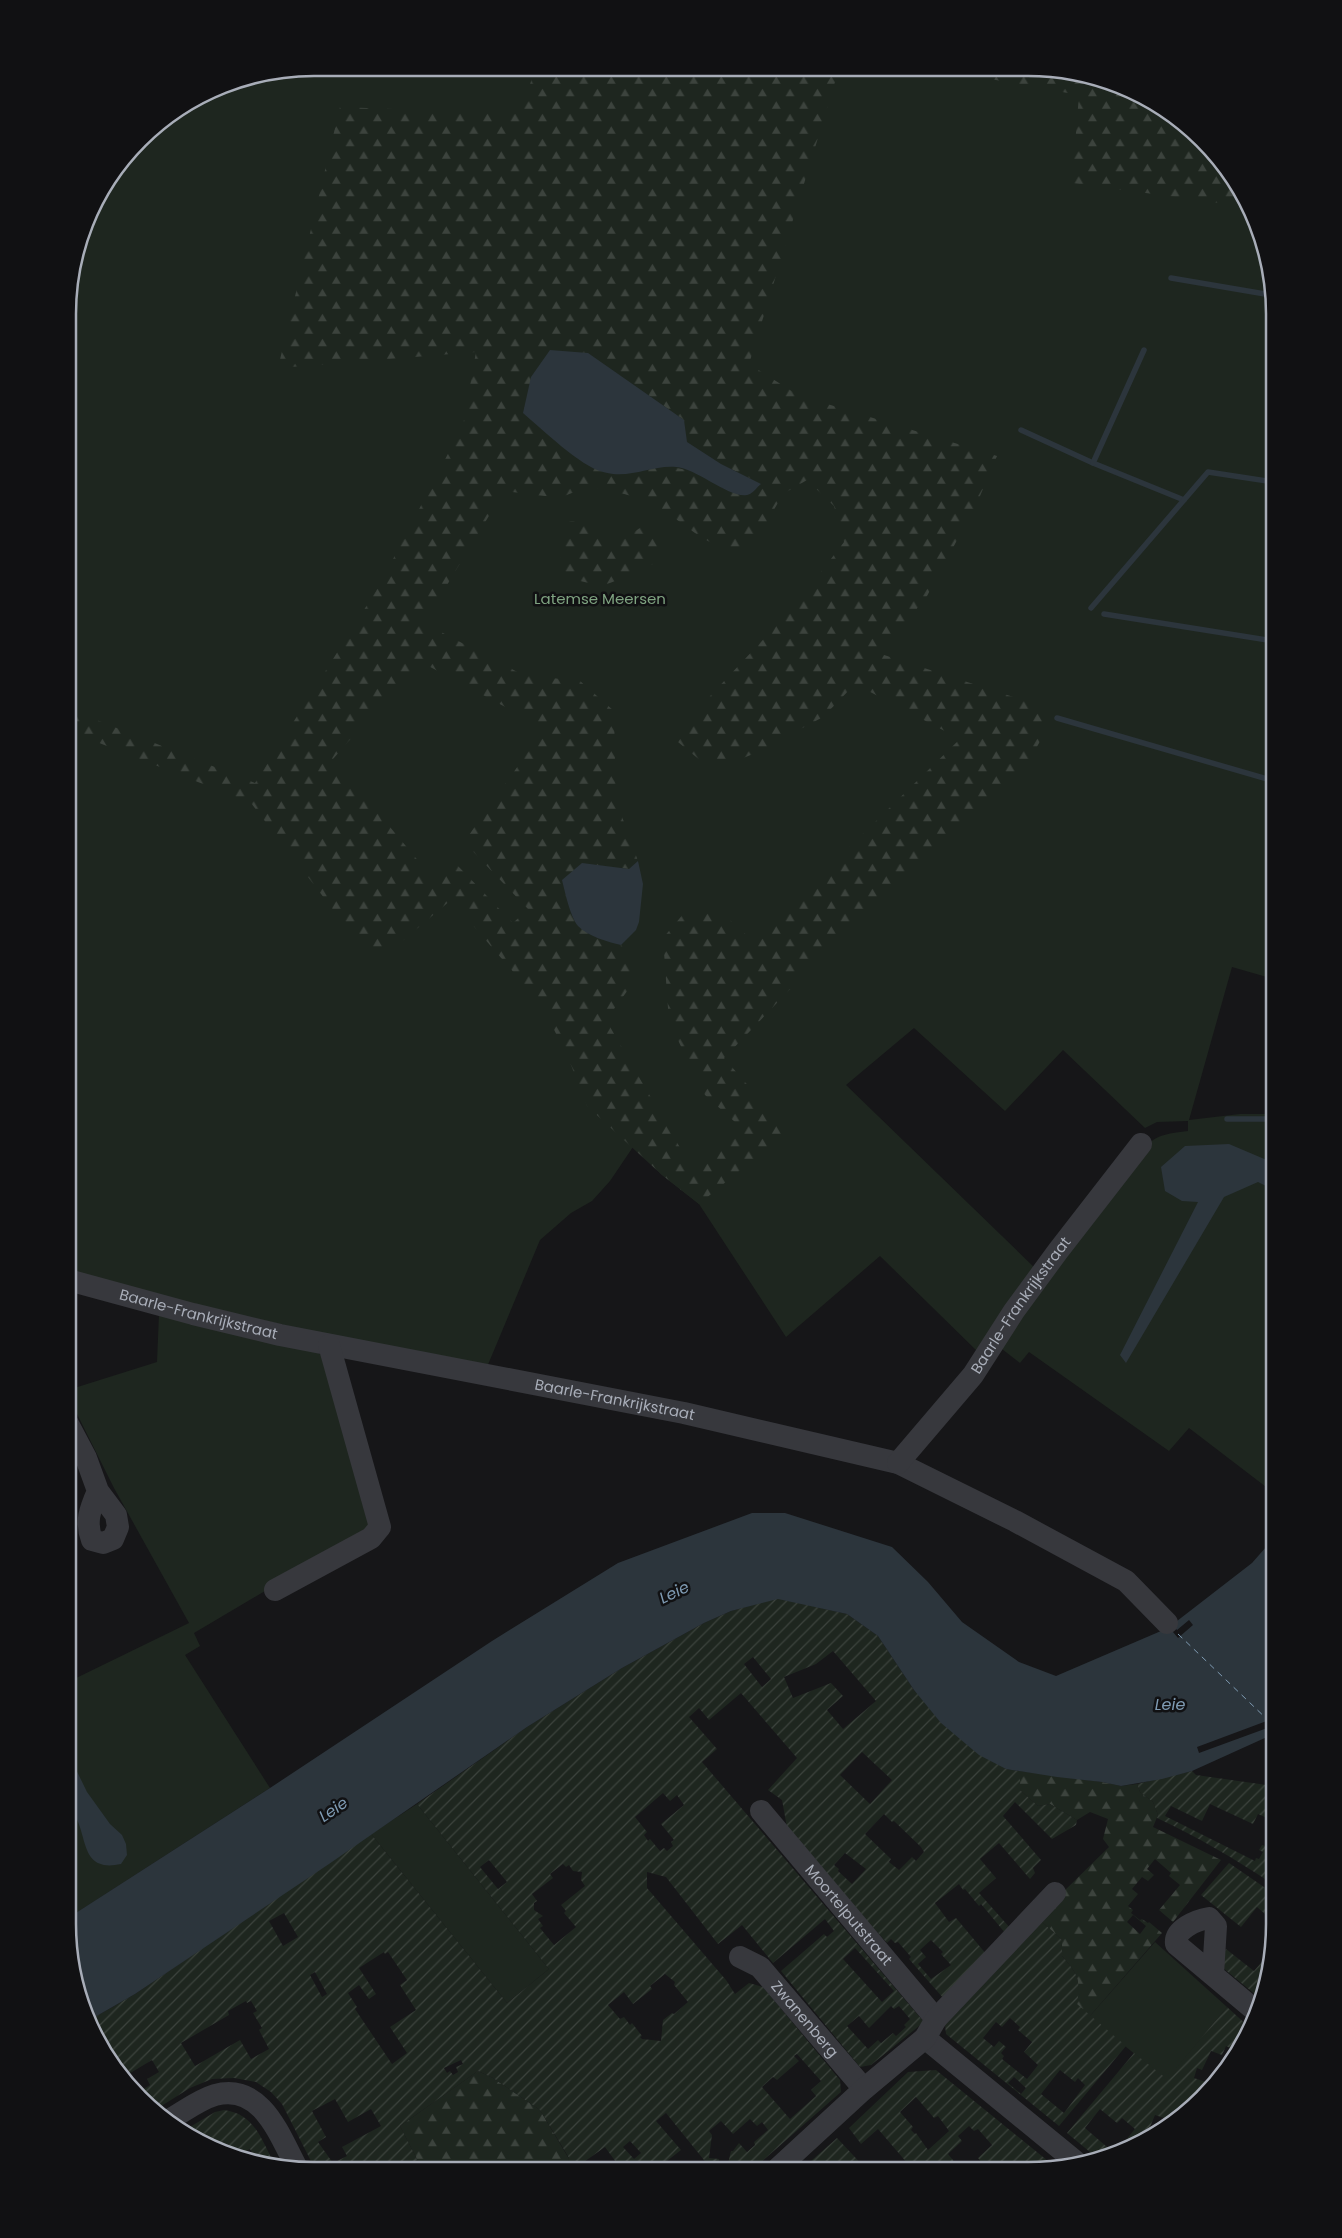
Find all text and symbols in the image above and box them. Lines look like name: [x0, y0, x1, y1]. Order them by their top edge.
park label: Latemse Meersen: [534, 588, 666, 609]
street label: Baarle-Frankrijkstraat: [965, 1232, 1075, 1378]
street label: Baarle-Frankrijkstraat: [117, 1283, 280, 1344]
street label: Baarle-Frankrijkstraat: [533, 1373, 697, 1425]
water label: Leie: [655, 1575, 693, 1610]
water label: Leie: [1155, 1693, 1185, 1716]
water label: Leie: [314, 1791, 352, 1828]
street label: Moortelputstraat: [800, 1860, 898, 1970]
street label: Zwanenberg: [766, 1976, 843, 2062]

